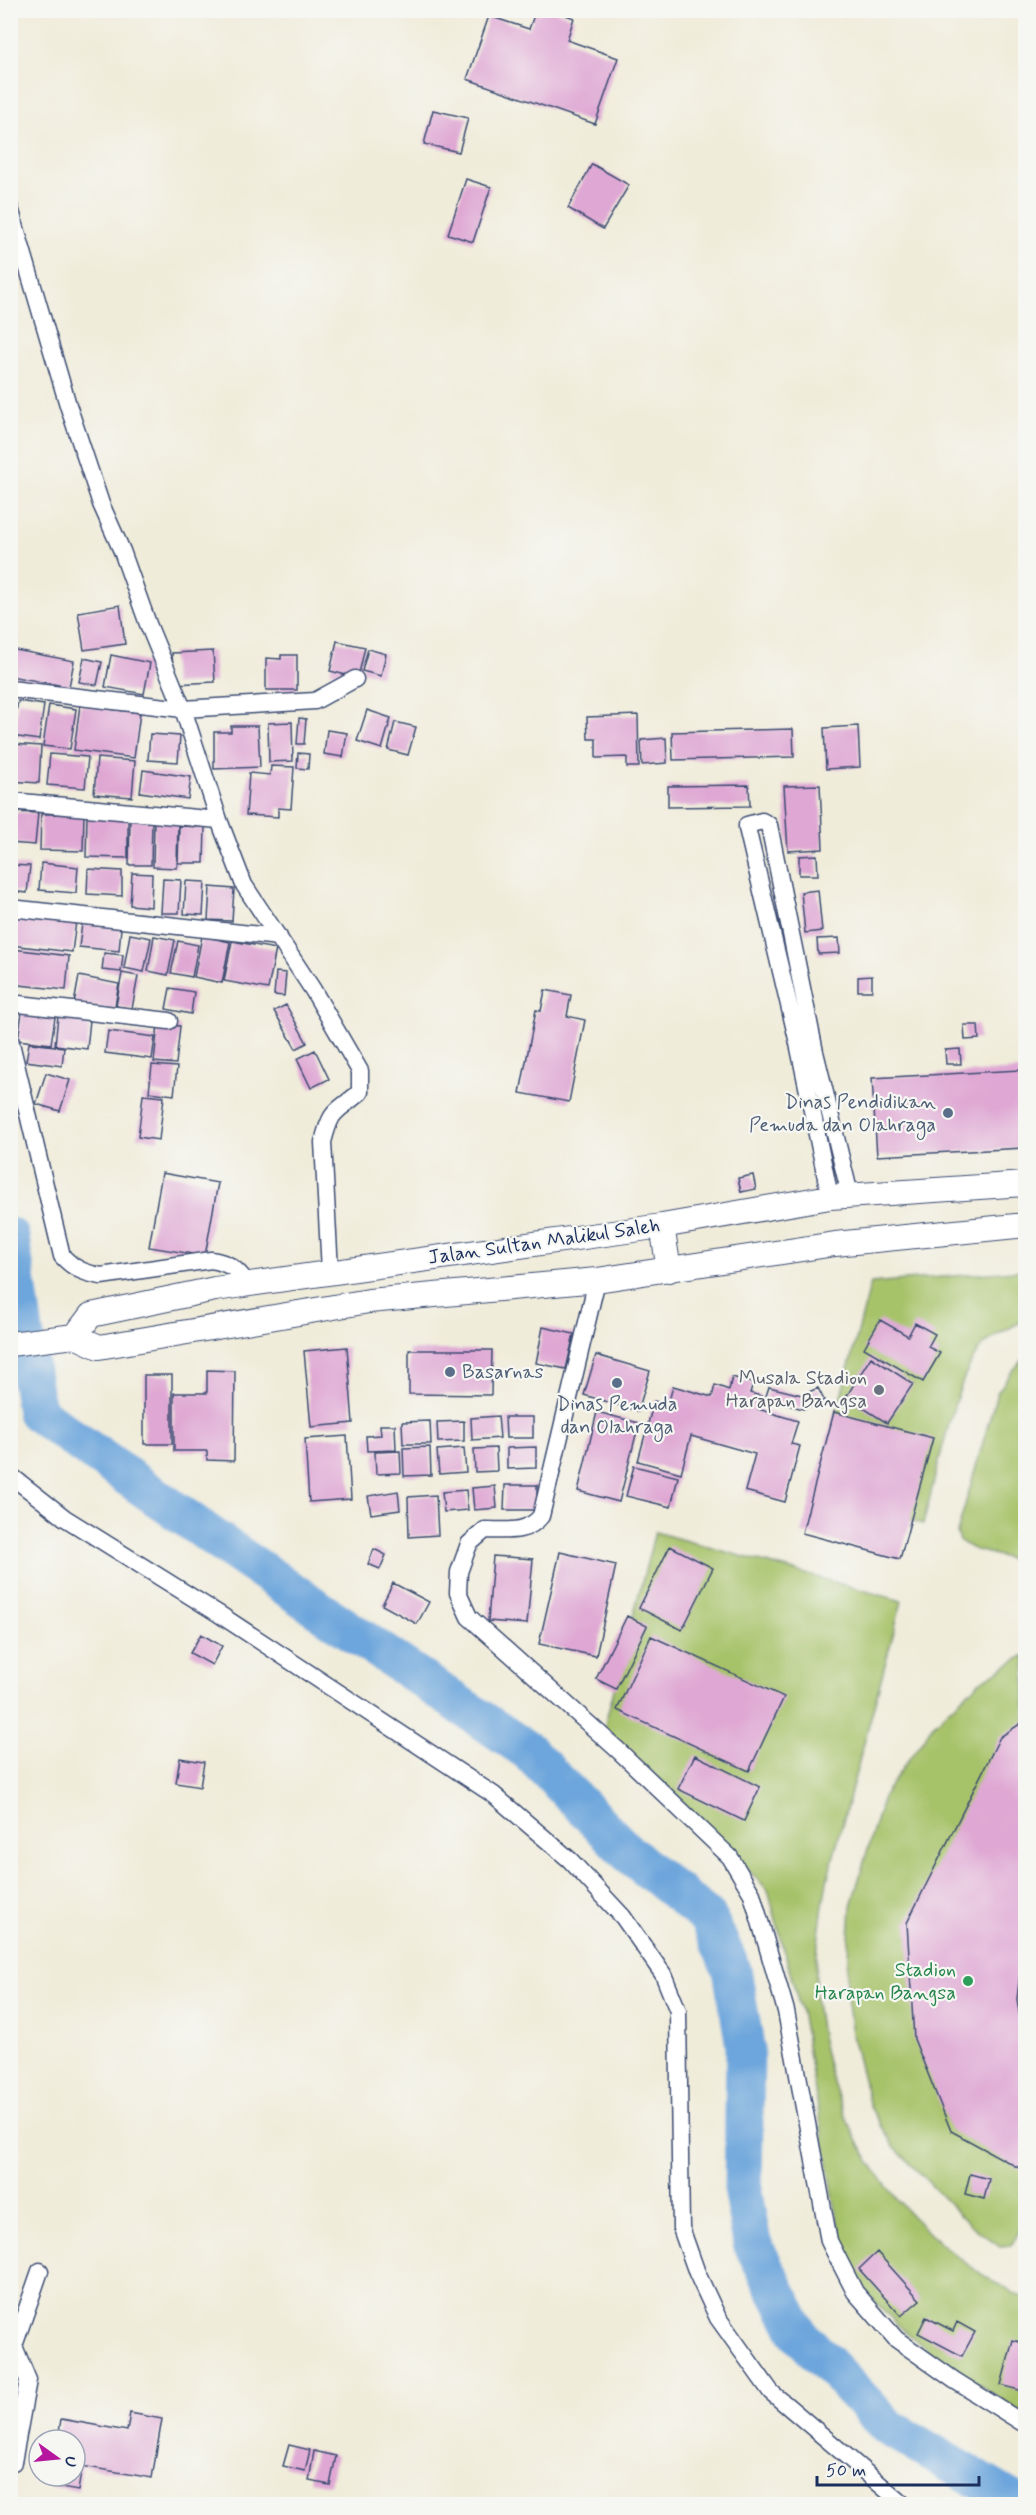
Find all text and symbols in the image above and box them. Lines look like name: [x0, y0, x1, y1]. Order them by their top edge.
place label: Dinas Pendidikan Pemuda dan Olahraga: [749, 1089, 936, 1140]
marker: Dinas Pendidikan Pemuda dan Olahraga: [941, 1106, 955, 1120]
street label: Jalan Sultan Malikul Saleh: [426, 1212, 662, 1272]
place label: Basarnas: [462, 1359, 544, 1386]
marker: Basarnas: [443, 1365, 457, 1379]
place label: Musala Stadion Harapan Bangsa: [726, 1365, 867, 1415]
marker: Dinas Pemuda dan Olahraga: [610, 1376, 624, 1390]
marker: Musala Stadion Harapan Bangsa: [872, 1383, 886, 1397]
place label: Dinas Pemuda dan Olahraga: [557, 1391, 677, 1442]
place label: Stadion Harapan Bangsa: [815, 1957, 956, 2007]
marker: Stadion Harapan Bangsa: [961, 1974, 975, 1988]
north arrow: [27, 2428, 87, 2488]
scale bar: [817, 2449, 979, 2487]
text: U: [59, 2454, 82, 2469]
text: 50 m: [826, 2459, 866, 2483]

